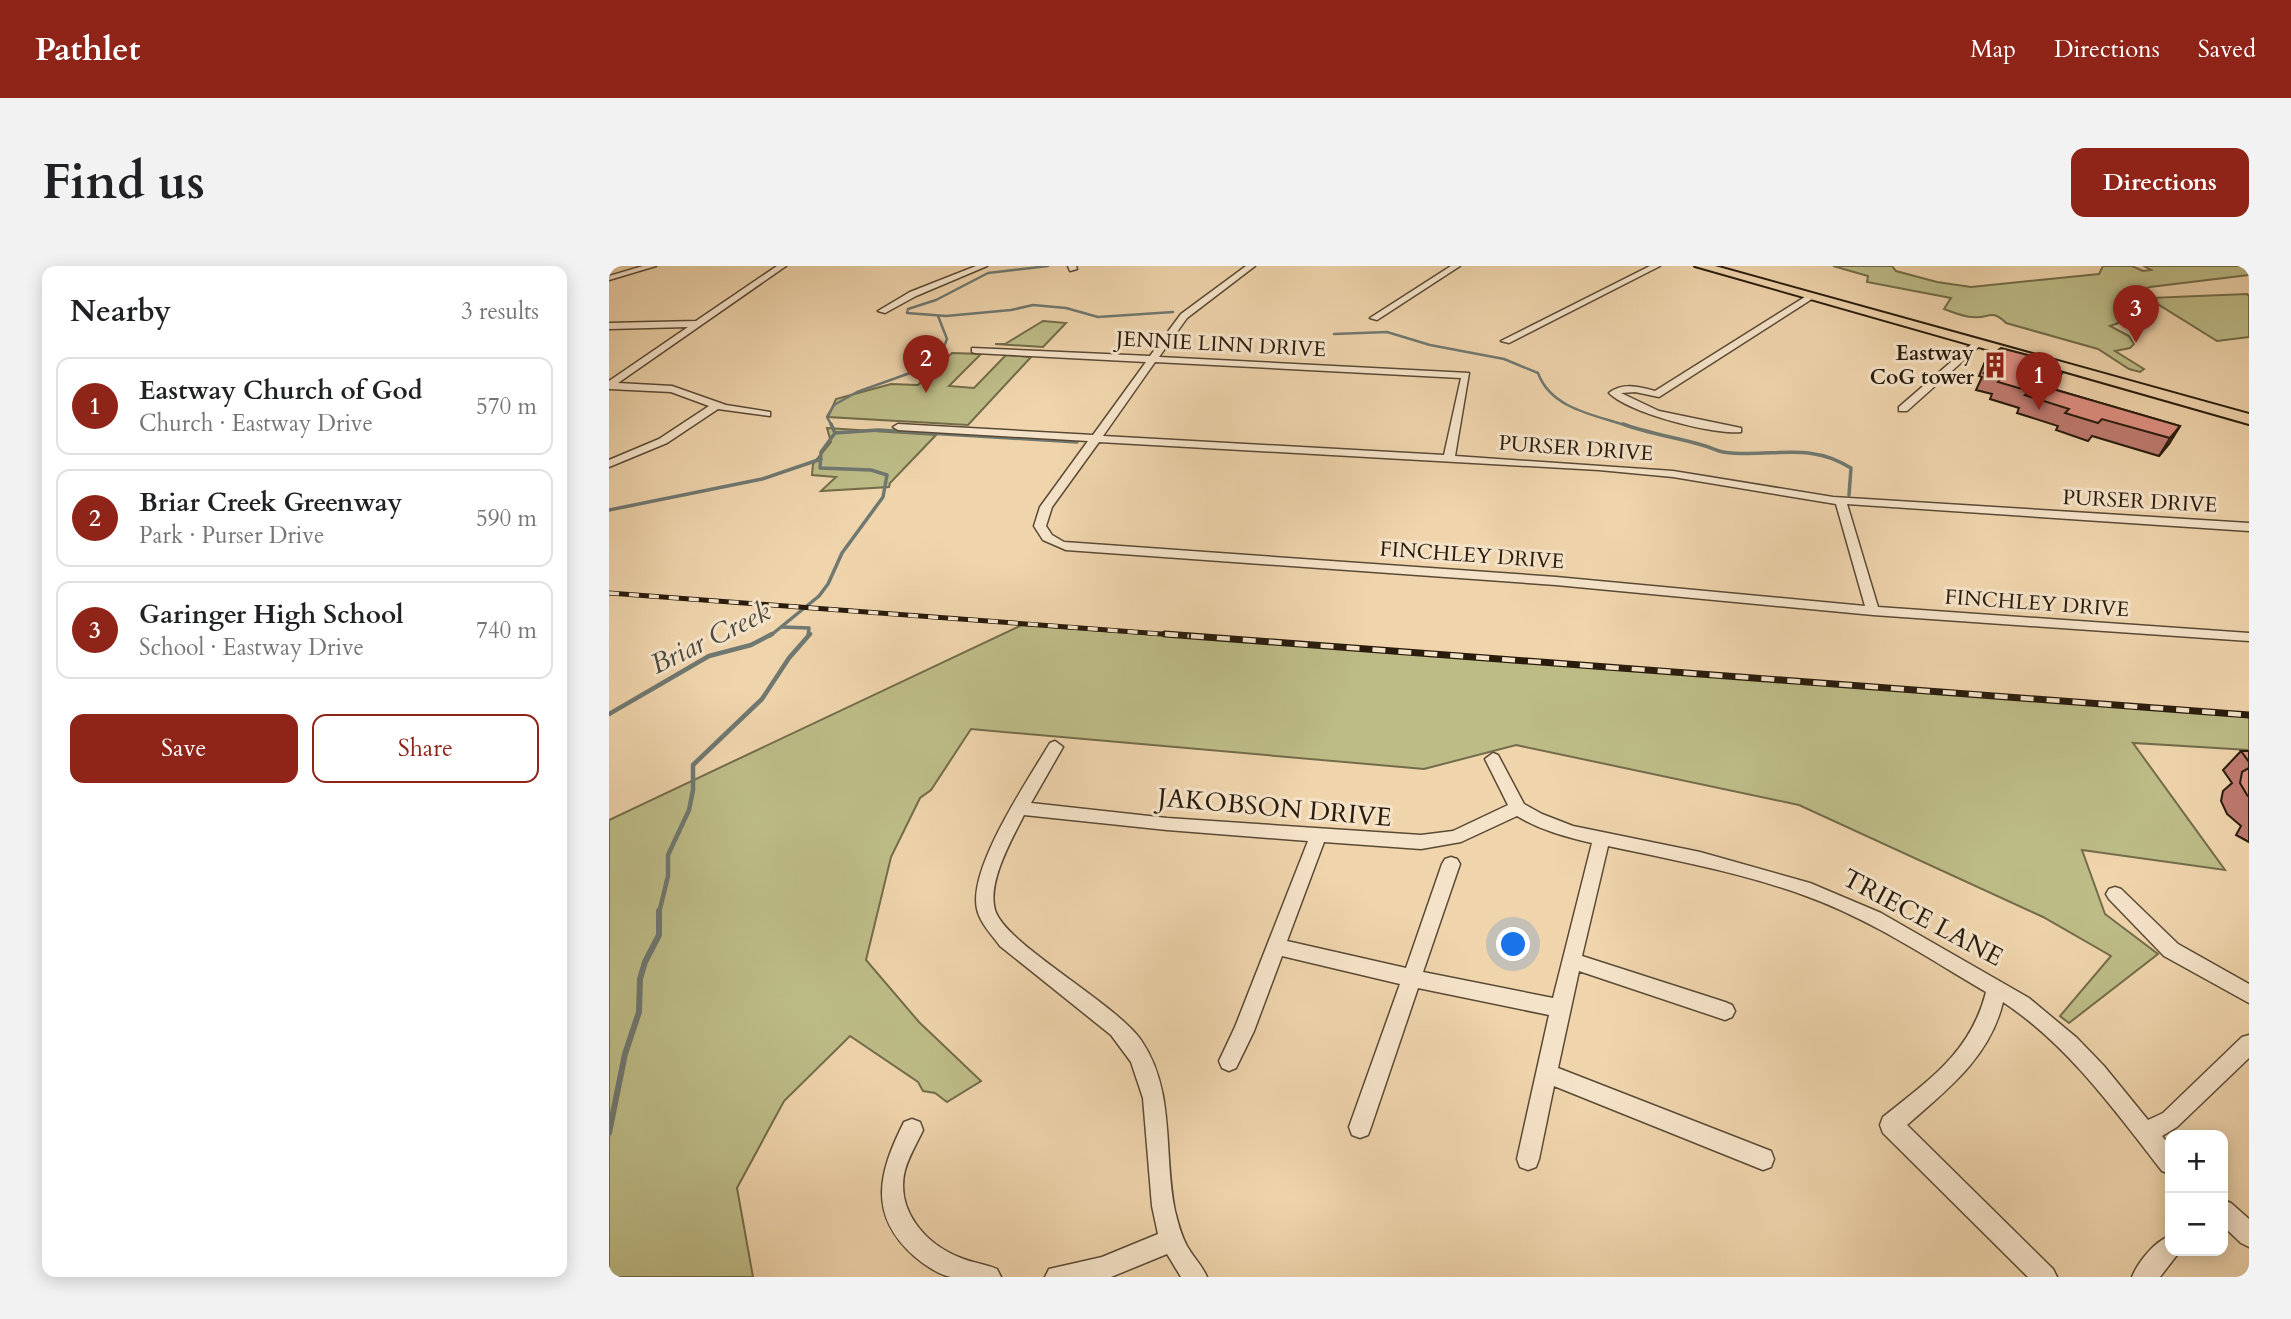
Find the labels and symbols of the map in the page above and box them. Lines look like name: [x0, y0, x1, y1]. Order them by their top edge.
pin: 3: [2113, 285, 2159, 343]
street label: JENNIE LINN DRIVE: [1112, 324, 1327, 364]
pin: 2: [903, 335, 949, 393]
place label: Eastway CoG tower: [1870, 339, 1975, 392]
building icon: Eastway CoG tower: [1980, 350, 2010, 380]
pin: 1: [2016, 352, 2062, 410]
street label: PURSER DRIVE: [1498, 429, 1654, 468]
street label: PURSER DRIVE: [2062, 483, 2218, 520]
street label: FINCHLEY DRIVE: [1379, 535, 1565, 576]
street label: FINCHLEY DRIVE: [1944, 583, 2130, 624]
water label: Briar Creek: [644, 592, 777, 683]
street label: JAKOBSON DRIVE: [1153, 779, 1393, 835]
street label: TRIECE LANE: [1836, 860, 2009, 975]
your location: [1496, 927, 1530, 961]

